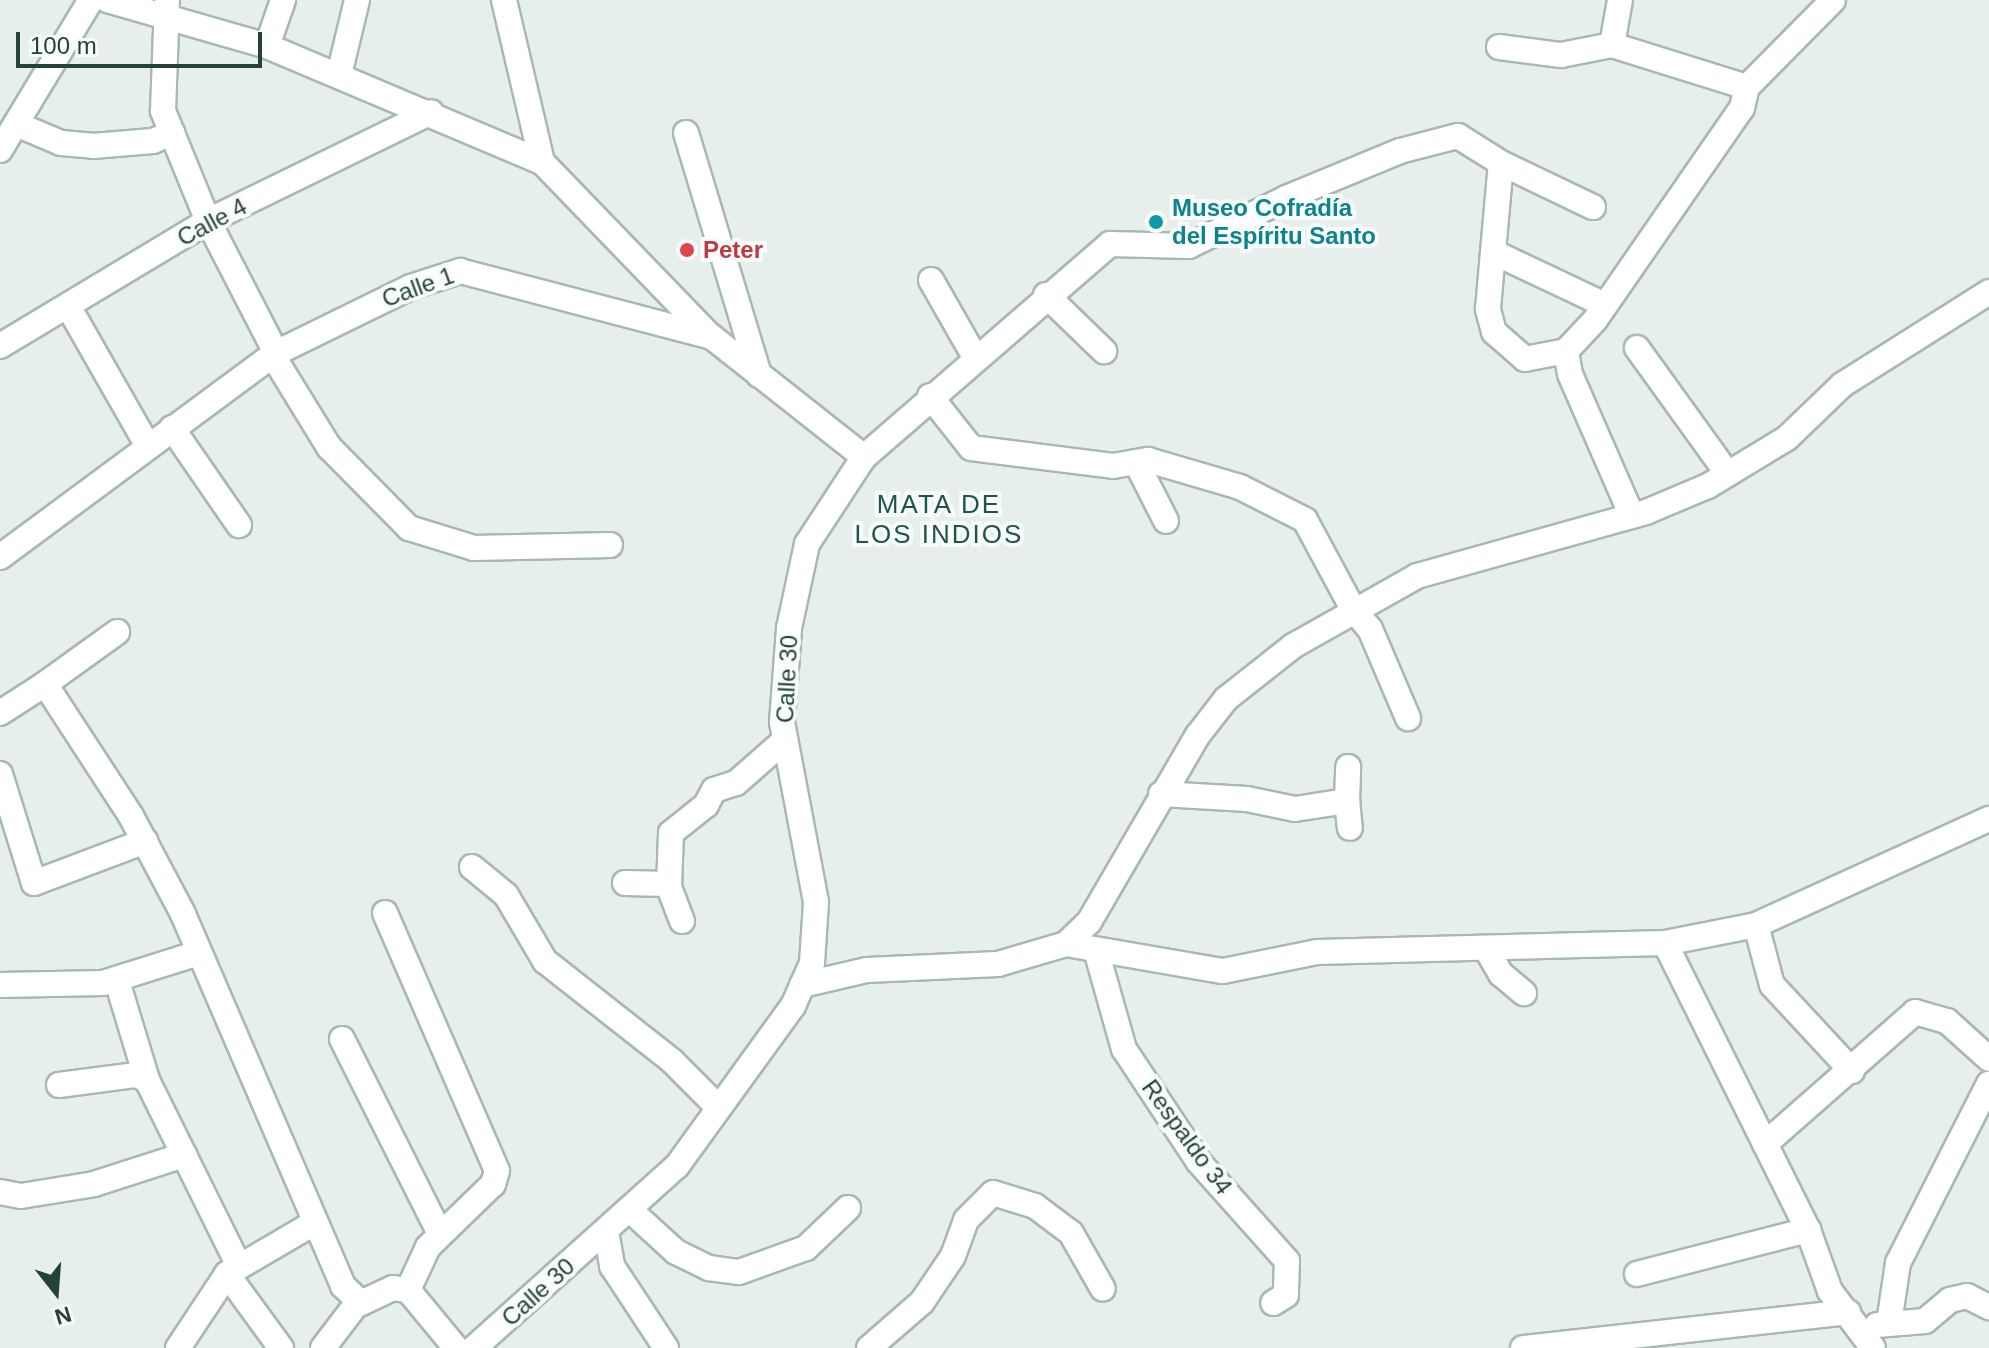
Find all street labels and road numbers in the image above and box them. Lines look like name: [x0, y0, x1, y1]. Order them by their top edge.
street label: Calle 4: [172, 192, 252, 252]
street label: Calle 1: [378, 261, 458, 313]
street label: Calle 30: [770, 634, 804, 724]
street label: Respaldo 34: [1136, 1074, 1238, 1200]
street label: Calle 30: [496, 1252, 580, 1332]

